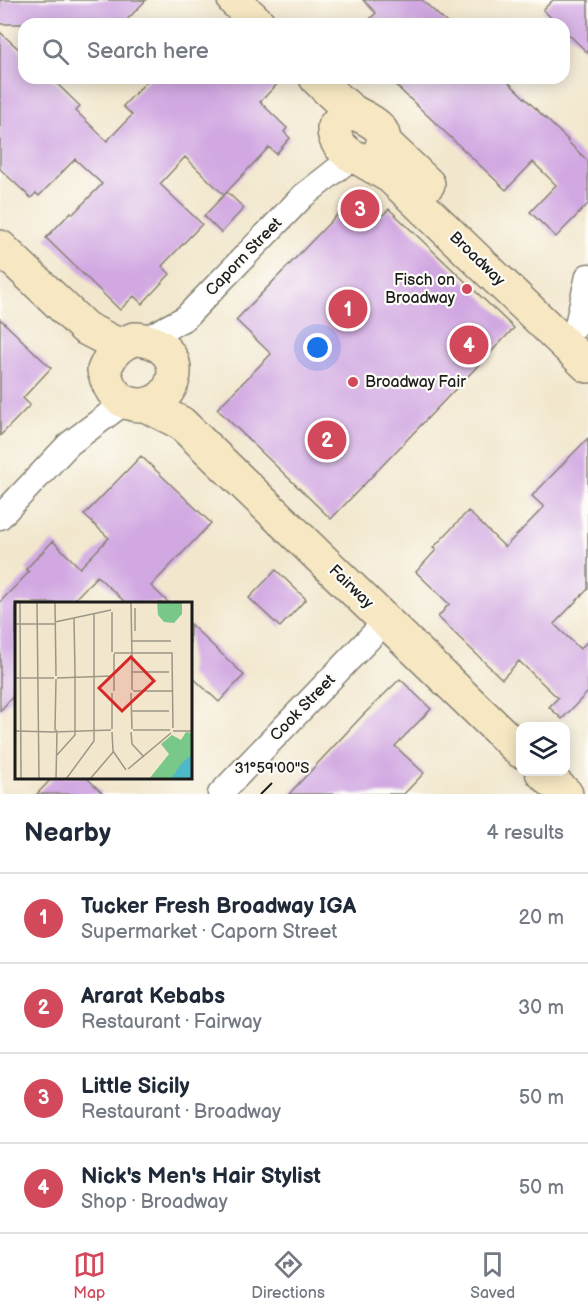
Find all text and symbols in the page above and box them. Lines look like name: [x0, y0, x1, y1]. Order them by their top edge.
search box: [18, 18, 570, 84]
icon: search: [39, 35, 72, 68]
text: Search here: [87, 38, 209, 65]
pin: 3: [340, 186, 380, 232]
street label: Caporn Street: [202, 214, 286, 300]
street label: Broadway: [445, 228, 509, 291]
place label: Fisch on Broadway: [385, 271, 456, 308]
marker: Fisch on Broadway: [460, 282, 474, 296]
pin: 1: [328, 286, 368, 332]
pin: 4: [450, 322, 488, 368]
your location: [303, 333, 332, 362]
place label: Broadway Fair: [365, 373, 466, 392]
marker: Broadway Fair: [346, 375, 360, 389]
pin: 2: [308, 418, 346, 462]
street label: Fairway: [325, 561, 378, 613]
inset map: [15, 602, 192, 779]
street label: Cook Street: [267, 671, 340, 745]
map controls: [516, 722, 570, 776]
button: layers: [516, 722, 570, 776]
text: 31°59'00"S: [235, 759, 309, 778]
text: Nearby: [24, 818, 111, 849]
text: 4 results: [486, 821, 564, 845]
text: Tucker Fresh Broadway IGA: [81, 893, 356, 920]
text: 1: [39, 906, 48, 930]
text: 20 m: [519, 906, 564, 930]
text: Supermarket · Caporn Street: [81, 920, 337, 944]
text: Ararat Kebabs: [81, 983, 225, 1010]
text: 2: [38, 996, 49, 1020]
text: 30 m: [518, 996, 564, 1020]
text: Restaurant · Fairway: [81, 1010, 262, 1034]
text: Little Sicily: [81, 1073, 190, 1100]
text: 3: [38, 1086, 49, 1110]
text: 50 m: [519, 1086, 564, 1110]
text: Restaurant · Broadway: [81, 1100, 281, 1124]
text: Nick's Men's Hair Stylist: [81, 1163, 321, 1190]
text: 4: [38, 1176, 49, 1200]
text: 50 m: [519, 1176, 564, 1200]
text: Shop · Broadway: [81, 1190, 228, 1214]
tab: Map: [73, 1248, 106, 1303]
tab: Directions: [251, 1248, 325, 1303]
tab: Saved: [470, 1248, 515, 1303]

